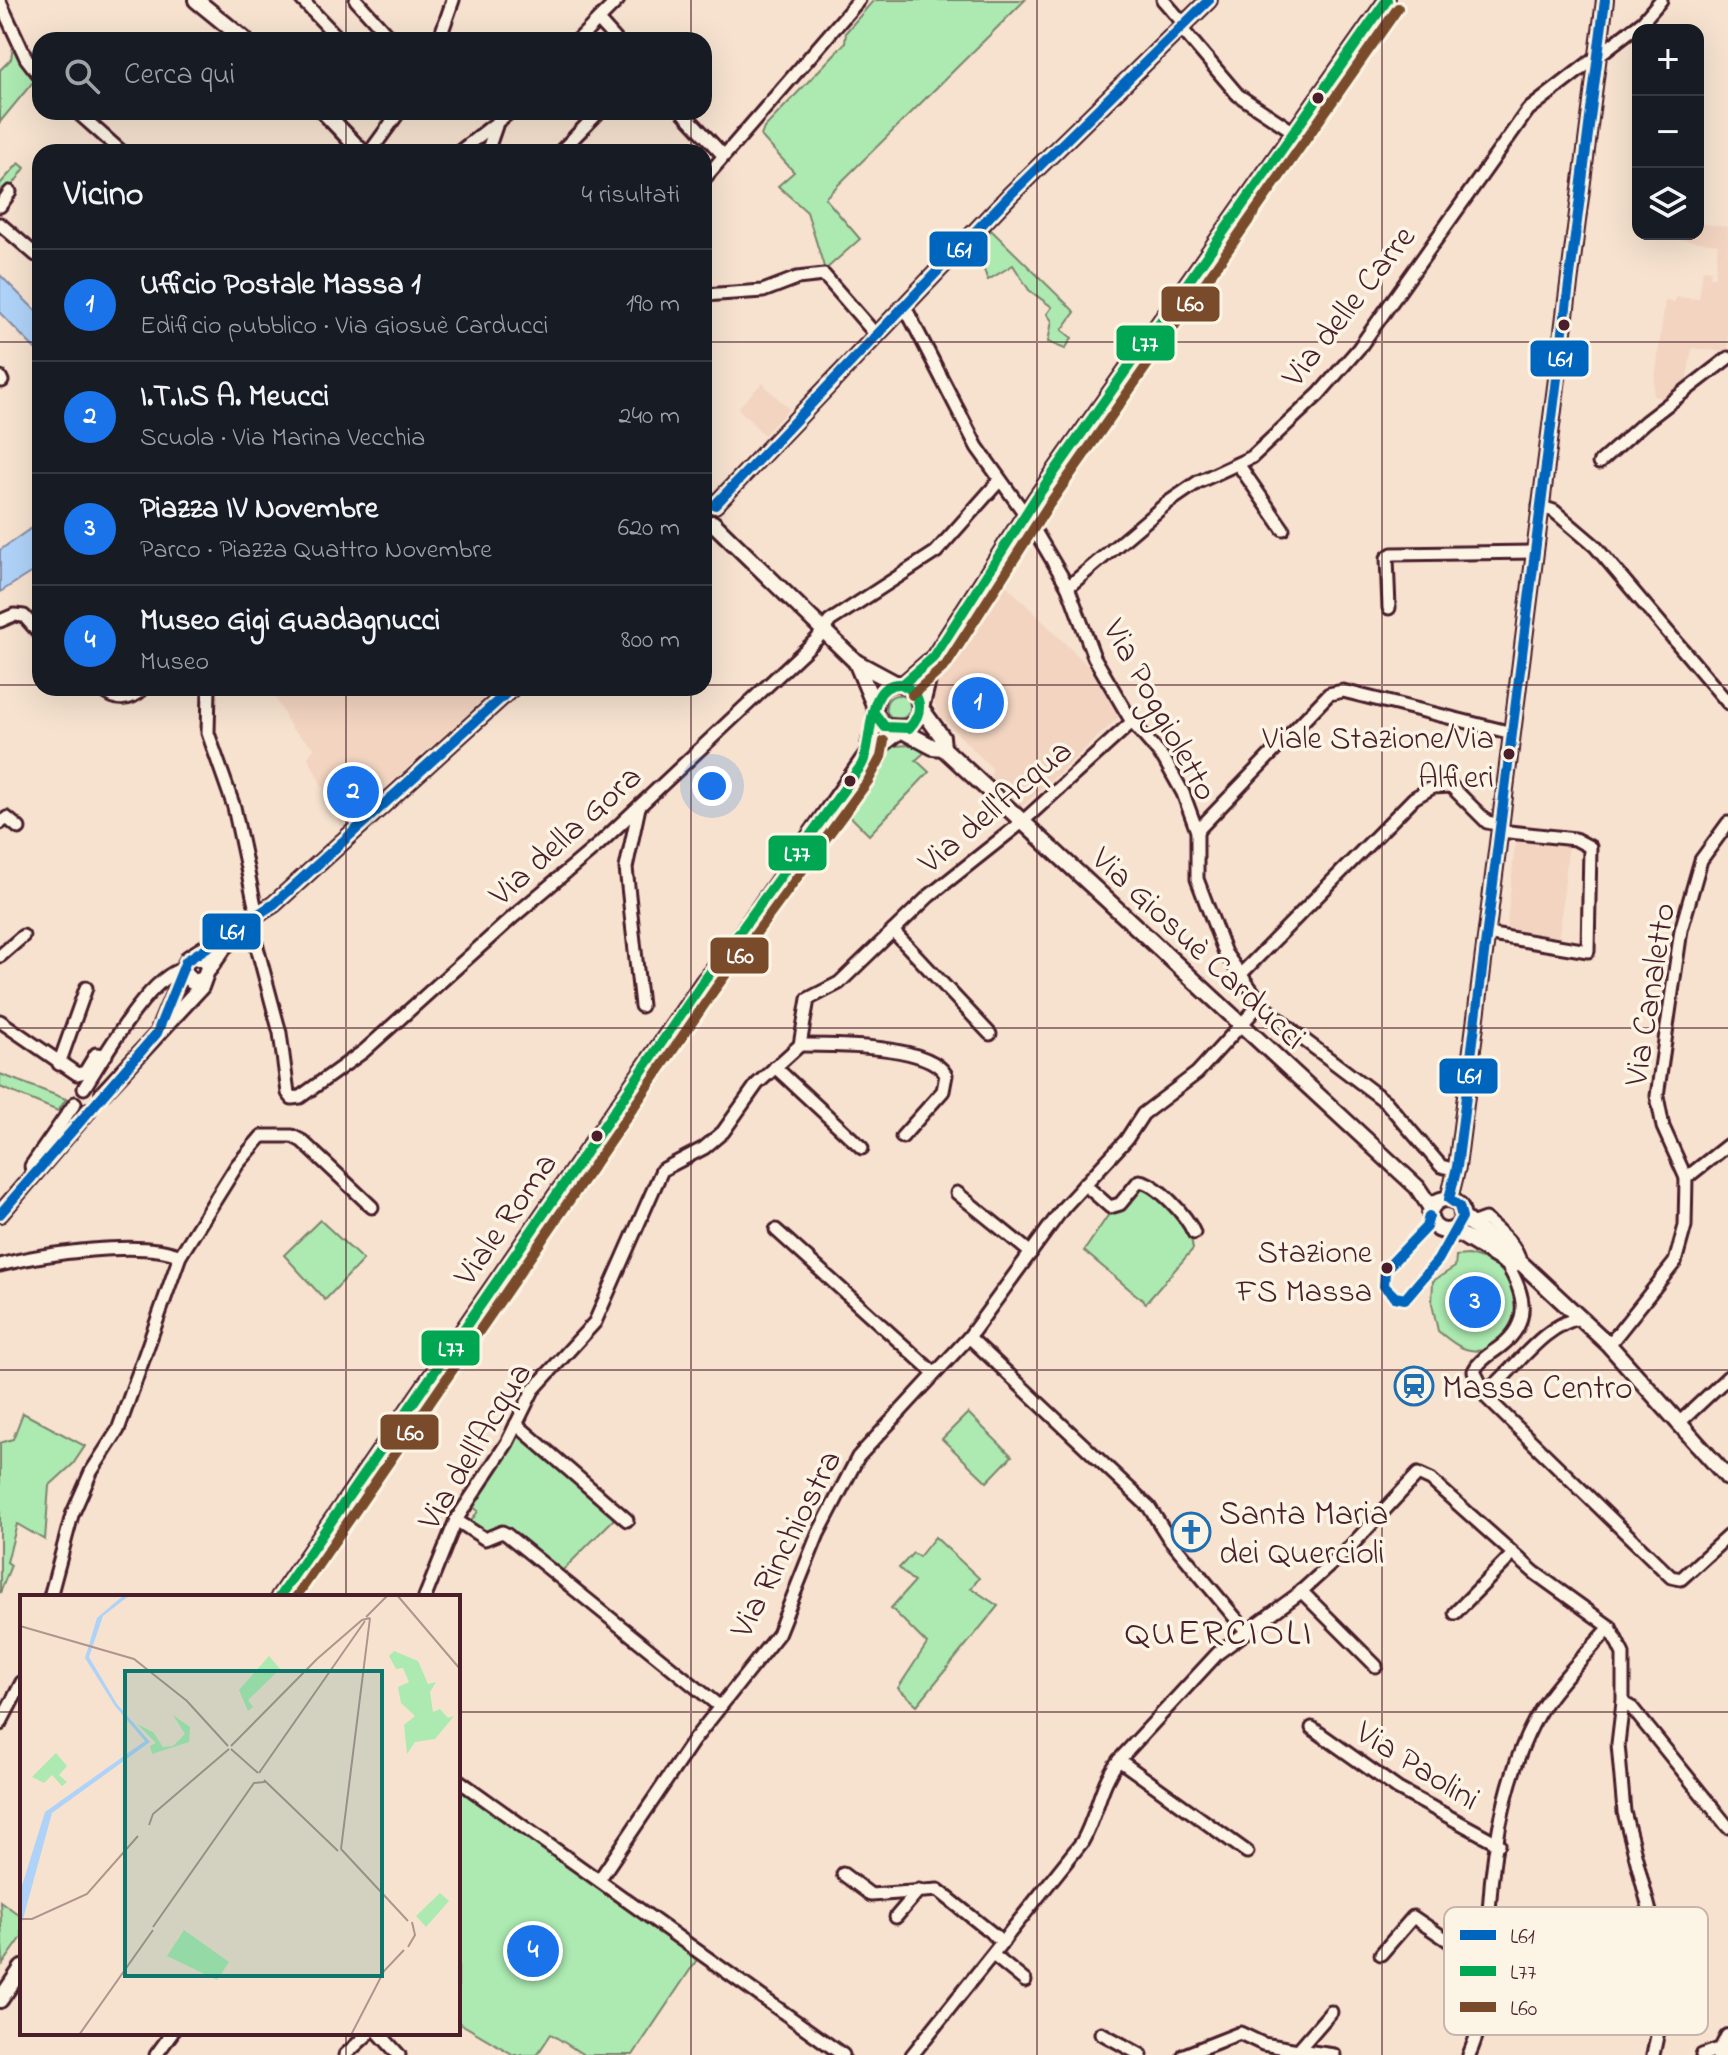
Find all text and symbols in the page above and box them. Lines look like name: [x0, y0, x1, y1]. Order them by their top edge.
map controls: [1632, 24, 1704, 240]
button: +: [1632, 24, 1704, 96]
search box: [32, 32, 712, 120]
icon: search: [60, 54, 104, 98]
text: Cerca qui: [124, 54, 235, 98]
unlabelled marker: [1310, 90, 1326, 106]
button: −: [1632, 96, 1704, 168]
button: layers: [1632, 168, 1704, 240]
text: Vicino: [64, 171, 143, 221]
text: 4 risultati: [581, 177, 680, 215]
street label: Via delle Carre: [1270, 215, 1430, 400]
line badge: L61: [928, 230, 989, 268]
text: L61: [947, 236, 971, 268]
text: Ufficio Postale Massa 1: [140, 264, 421, 308]
line badge: L60: [1160, 285, 1221, 323]
text: 1: [86, 286, 94, 324]
text: 190 m: [626, 286, 680, 324]
text: L60: [1176, 290, 1204, 322]
text: Edificio pubblico · Via Giosuè Carducci: [140, 308, 549, 346]
unlabelled marker: [1556, 317, 1572, 333]
line badge: L77: [1115, 324, 1176, 362]
text: L77: [1132, 330, 1159, 362]
line badge: L61: [1529, 339, 1590, 378]
text: L61: [1548, 345, 1572, 377]
text: I.T.I.S A. Meucci: [140, 376, 329, 420]
text: 2: [84, 398, 96, 436]
text: 240 m: [618, 398, 680, 436]
text: Scuola · Via Marina Vecchia: [140, 420, 425, 458]
text: Piazza IV Novembre: [140, 488, 378, 532]
text: 3: [85, 510, 95, 548]
text: 620 m: [618, 510, 680, 548]
text: Parco · Piazza Quattro Novembre: [140, 532, 492, 570]
text: Museo Gigi Guadagnucci: [140, 600, 440, 644]
street label: Via Poggioletto: [1087, 610, 1229, 811]
text: 4: [85, 622, 95, 660]
text: 800 m: [621, 622, 680, 660]
text: Museo: [140, 644, 209, 682]
pin: 1: [952, 673, 1004, 733]
place label: Viale Stazione/Via Alfieri: [1262, 717, 1494, 803]
street label: Via dell'Acqua: [908, 729, 1085, 888]
marker: Viale Stazione/Via Alfieri: [1501, 746, 1517, 762]
street label: Via della Gora: [478, 754, 654, 920]
pin: 2: [327, 762, 379, 822]
your location: [692, 766, 732, 806]
unlabelled marker: [842, 773, 858, 789]
line badge: L77: [767, 834, 828, 872]
street label: Via Giosuè Carducci: [1078, 836, 1316, 1063]
text: L77: [784, 840, 811, 872]
street label: Via Canaletto: [1613, 900, 1691, 1091]
line badge: L61: [201, 912, 262, 951]
text: L61: [220, 918, 244, 950]
line badge: L60: [709, 936, 770, 975]
text: L60: [726, 942, 754, 974]
line badge: L61: [1438, 1057, 1499, 1095]
text: L61: [1457, 1062, 1481, 1094]
unlabelled marker: [589, 1128, 605, 1144]
street label: Viale Roma: [442, 1143, 572, 1298]
place label: Stazione FS Massa: [1235, 1231, 1373, 1317]
marker: Stazione FS Massa: [1379, 1260, 1395, 1276]
pin: 3: [1449, 1272, 1501, 1332]
line badge: L77: [420, 1329, 481, 1367]
text: L77: [438, 1335, 465, 1367]
street label: Via dell'Acqua: [406, 1354, 546, 1541]
station icon: Massa Centro: [1393, 1365, 1435, 1407]
place label: Massa Centro: [1442, 1365, 1633, 1415]
line badge: L60: [379, 1413, 440, 1451]
text: L60: [396, 1419, 424, 1451]
street label: Via Rinchiostra: [718, 1442, 856, 1648]
place label: Santa Maria dei Quercioli: [1219, 1491, 1388, 1580]
church icon: Santa Maria dei Quercioli: [1170, 1511, 1212, 1553]
inset map: [20, 1595, 460, 2035]
district label: QUERCIOLI: [1125, 1607, 1313, 1663]
street label: Via Paolini: [1344, 1709, 1489, 1825]
legend: [1444, 1907, 1708, 2035]
pin: 4: [507, 1921, 559, 1981]
text: L61: [1510, 1922, 1535, 1954]
text: L77: [1510, 1958, 1536, 1990]
text: L60: [1510, 1994, 1537, 2026]

